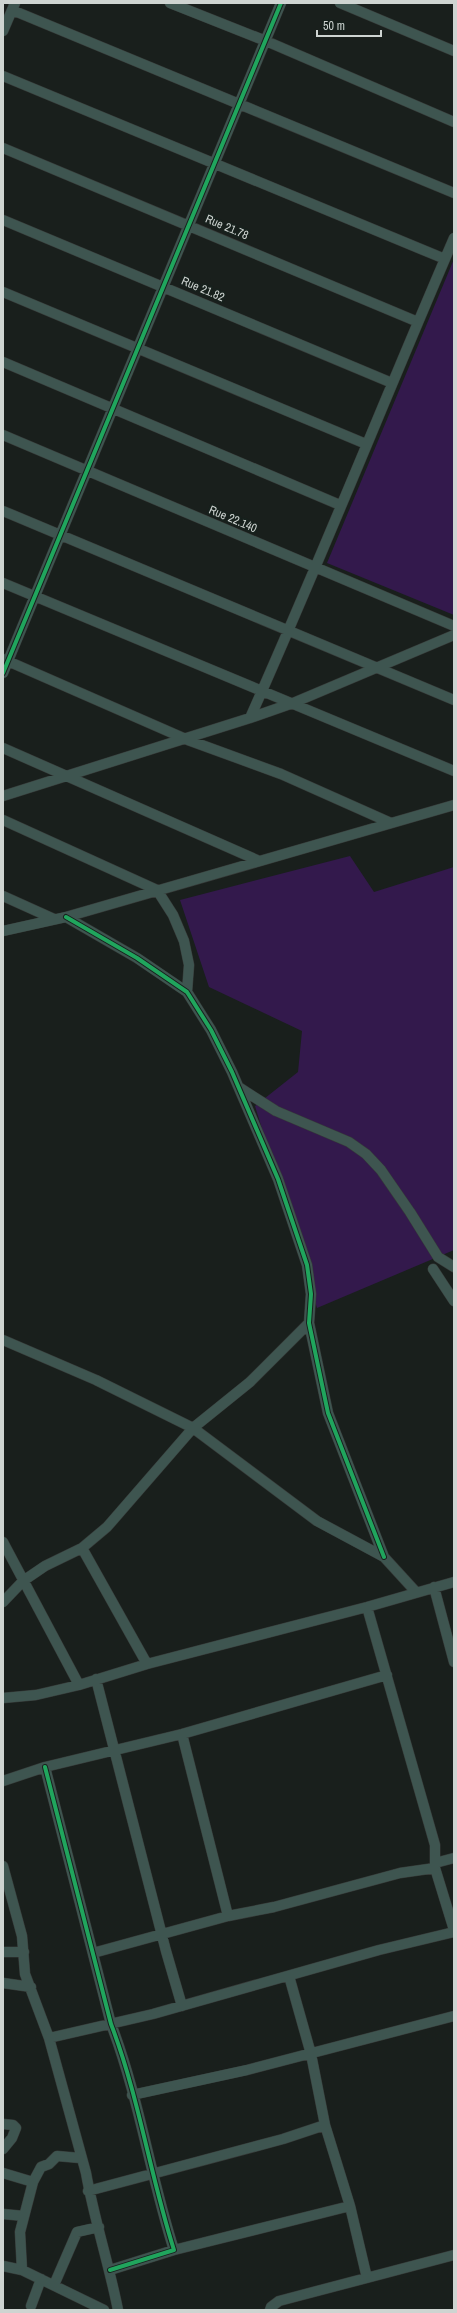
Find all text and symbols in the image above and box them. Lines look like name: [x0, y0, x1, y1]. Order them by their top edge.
scale bar: [317, 12, 381, 38]
text: 50 m: [323, 18, 345, 34]
street label: Rue 21.78: [203, 211, 251, 243]
street label: Rue 21.82: [179, 273, 227, 305]
street label: Rue 22.140: [206, 502, 260, 536]

